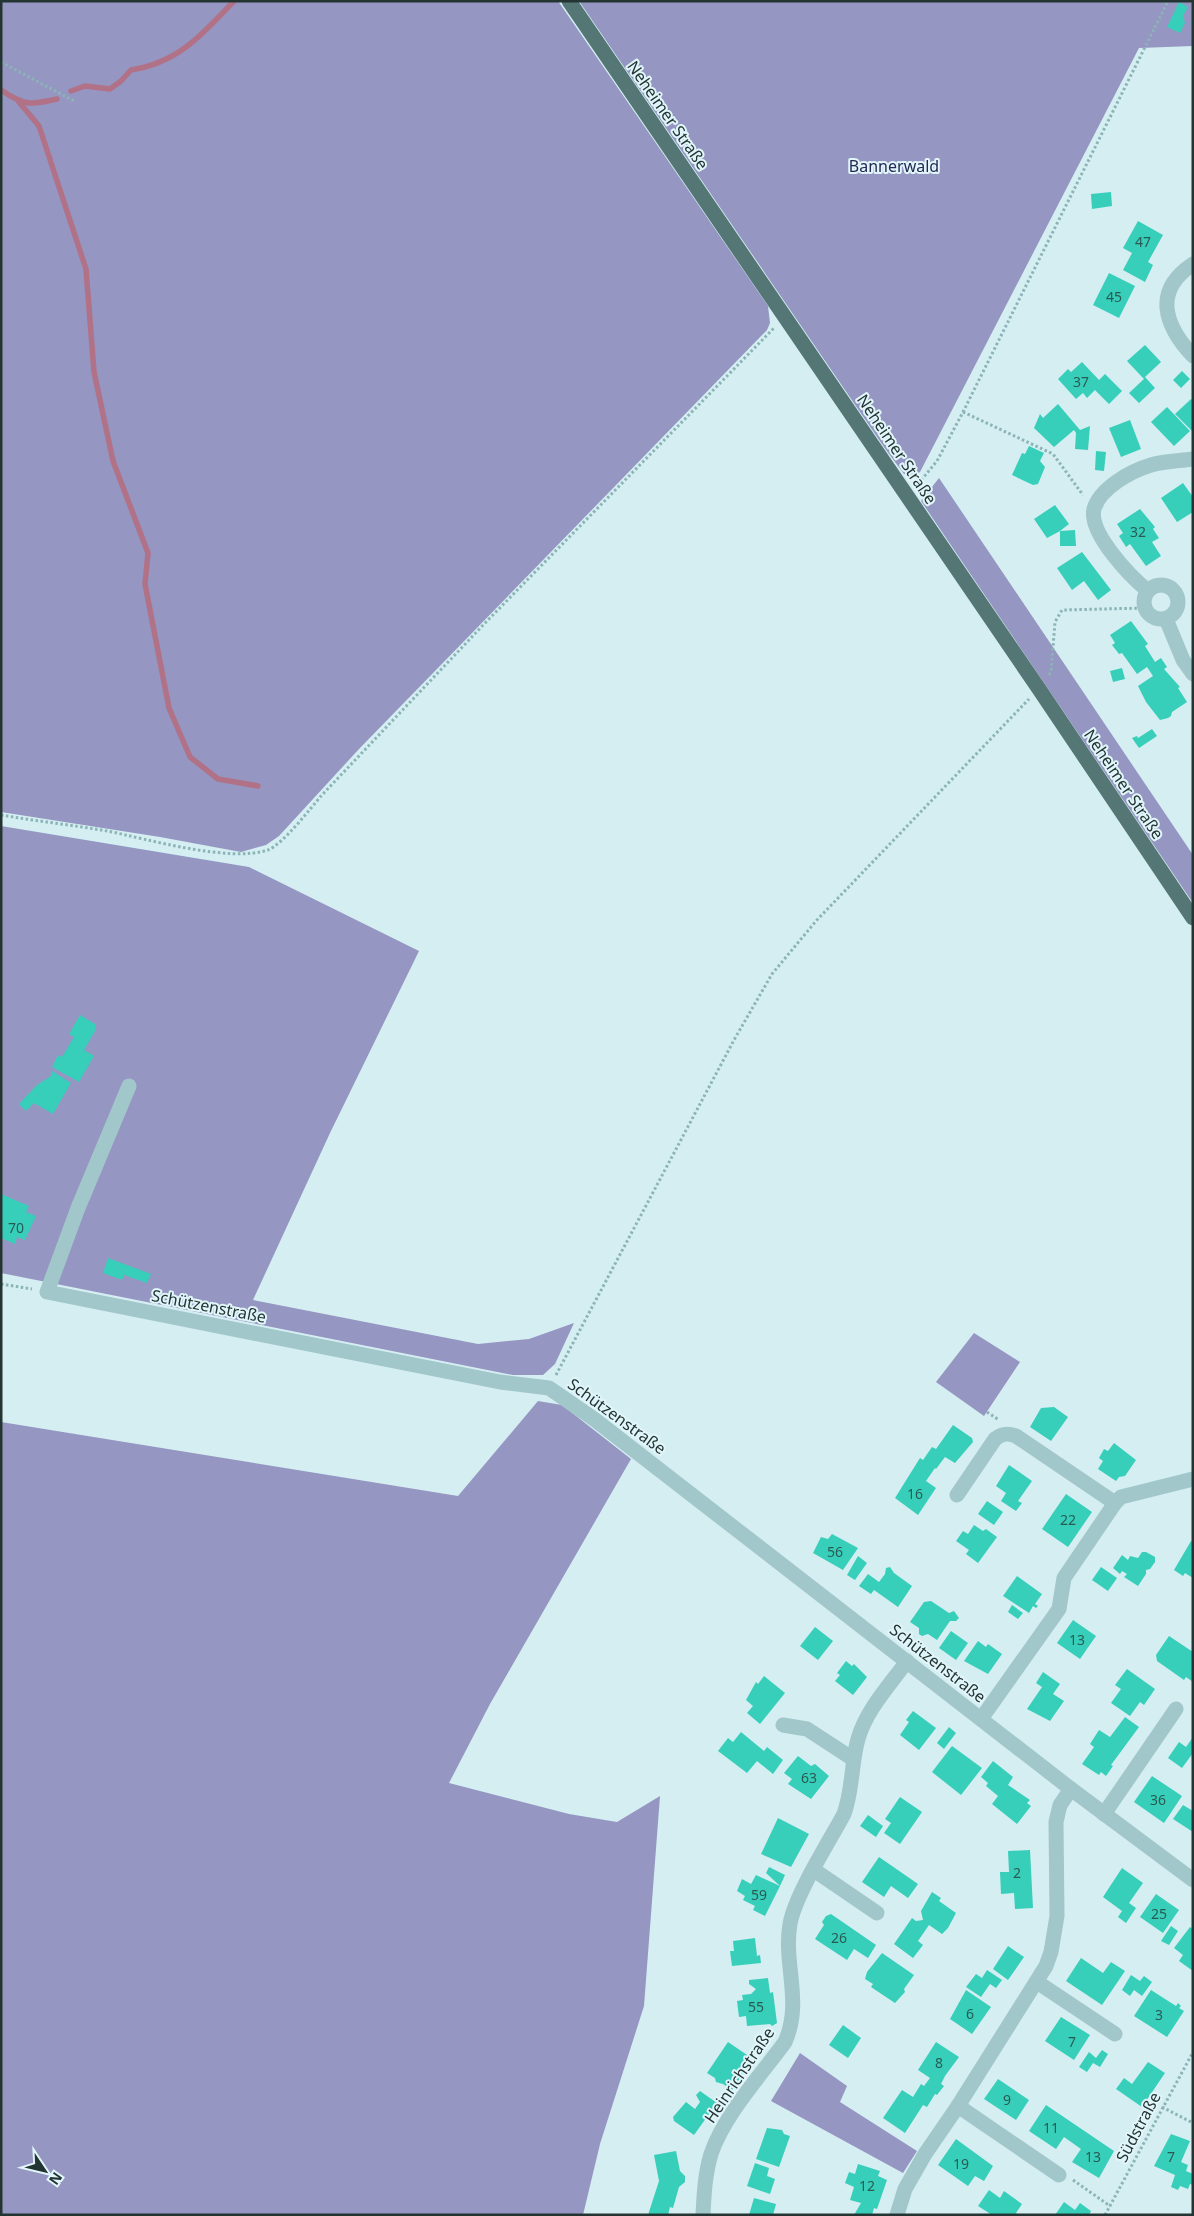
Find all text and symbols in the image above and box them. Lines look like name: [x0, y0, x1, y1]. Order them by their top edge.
street label: Neheimer Straße: [622, 56, 714, 174]
park label: Bannerwald: [849, 155, 939, 177]
house number: 47: [1135, 232, 1151, 251]
house number: 45: [1106, 287, 1122, 306]
house number: 37: [1073, 372, 1089, 391]
street label: Neheimer Straße: [852, 390, 942, 508]
house number: 32: [1130, 522, 1146, 541]
street label: Neheimer Straße: [1079, 725, 1169, 843]
house number: 70: [8, 1218, 24, 1237]
street label: Schützenstraße: [150, 1284, 268, 1328]
street label: Schützenstraße: [563, 1373, 671, 1459]
house number: 16: [907, 1484, 923, 1503]
house number: 22: [1060, 1510, 1076, 1529]
house number: 56: [827, 1542, 843, 1561]
street label: Schützenstraße: [885, 1619, 991, 1707]
house number: 13: [1069, 1630, 1085, 1649]
house number: 63: [801, 1768, 817, 1787]
house number: 36: [1150, 1790, 1166, 1809]
house number: 2: [1013, 1863, 1021, 1882]
house number: 59: [751, 1885, 767, 1904]
house number: 25: [1151, 1904, 1167, 1923]
house number: 26: [831, 1928, 847, 1947]
house number: 55: [748, 1997, 764, 2016]
house number: 6: [966, 2004, 974, 2023]
house number: 3: [1155, 2005, 1163, 2024]
street label: Heinrichstraße: [699, 2023, 779, 2127]
house number: 7: [1068, 2032, 1076, 2051]
house number: 8: [935, 2053, 943, 2072]
street label: Südstraße: [1110, 2088, 1166, 2166]
house number: 9: [1003, 2090, 1011, 2109]
house number: 11: [1043, 2118, 1059, 2137]
north arrow: [20, 2146, 70, 2196]
house number: 13: [1085, 2147, 1101, 2166]
house number: 7: [1167, 2147, 1175, 2166]
house number: 19: [953, 2154, 969, 2173]
text: N: [45, 2169, 67, 2189]
house number: 12: [859, 2176, 875, 2195]

